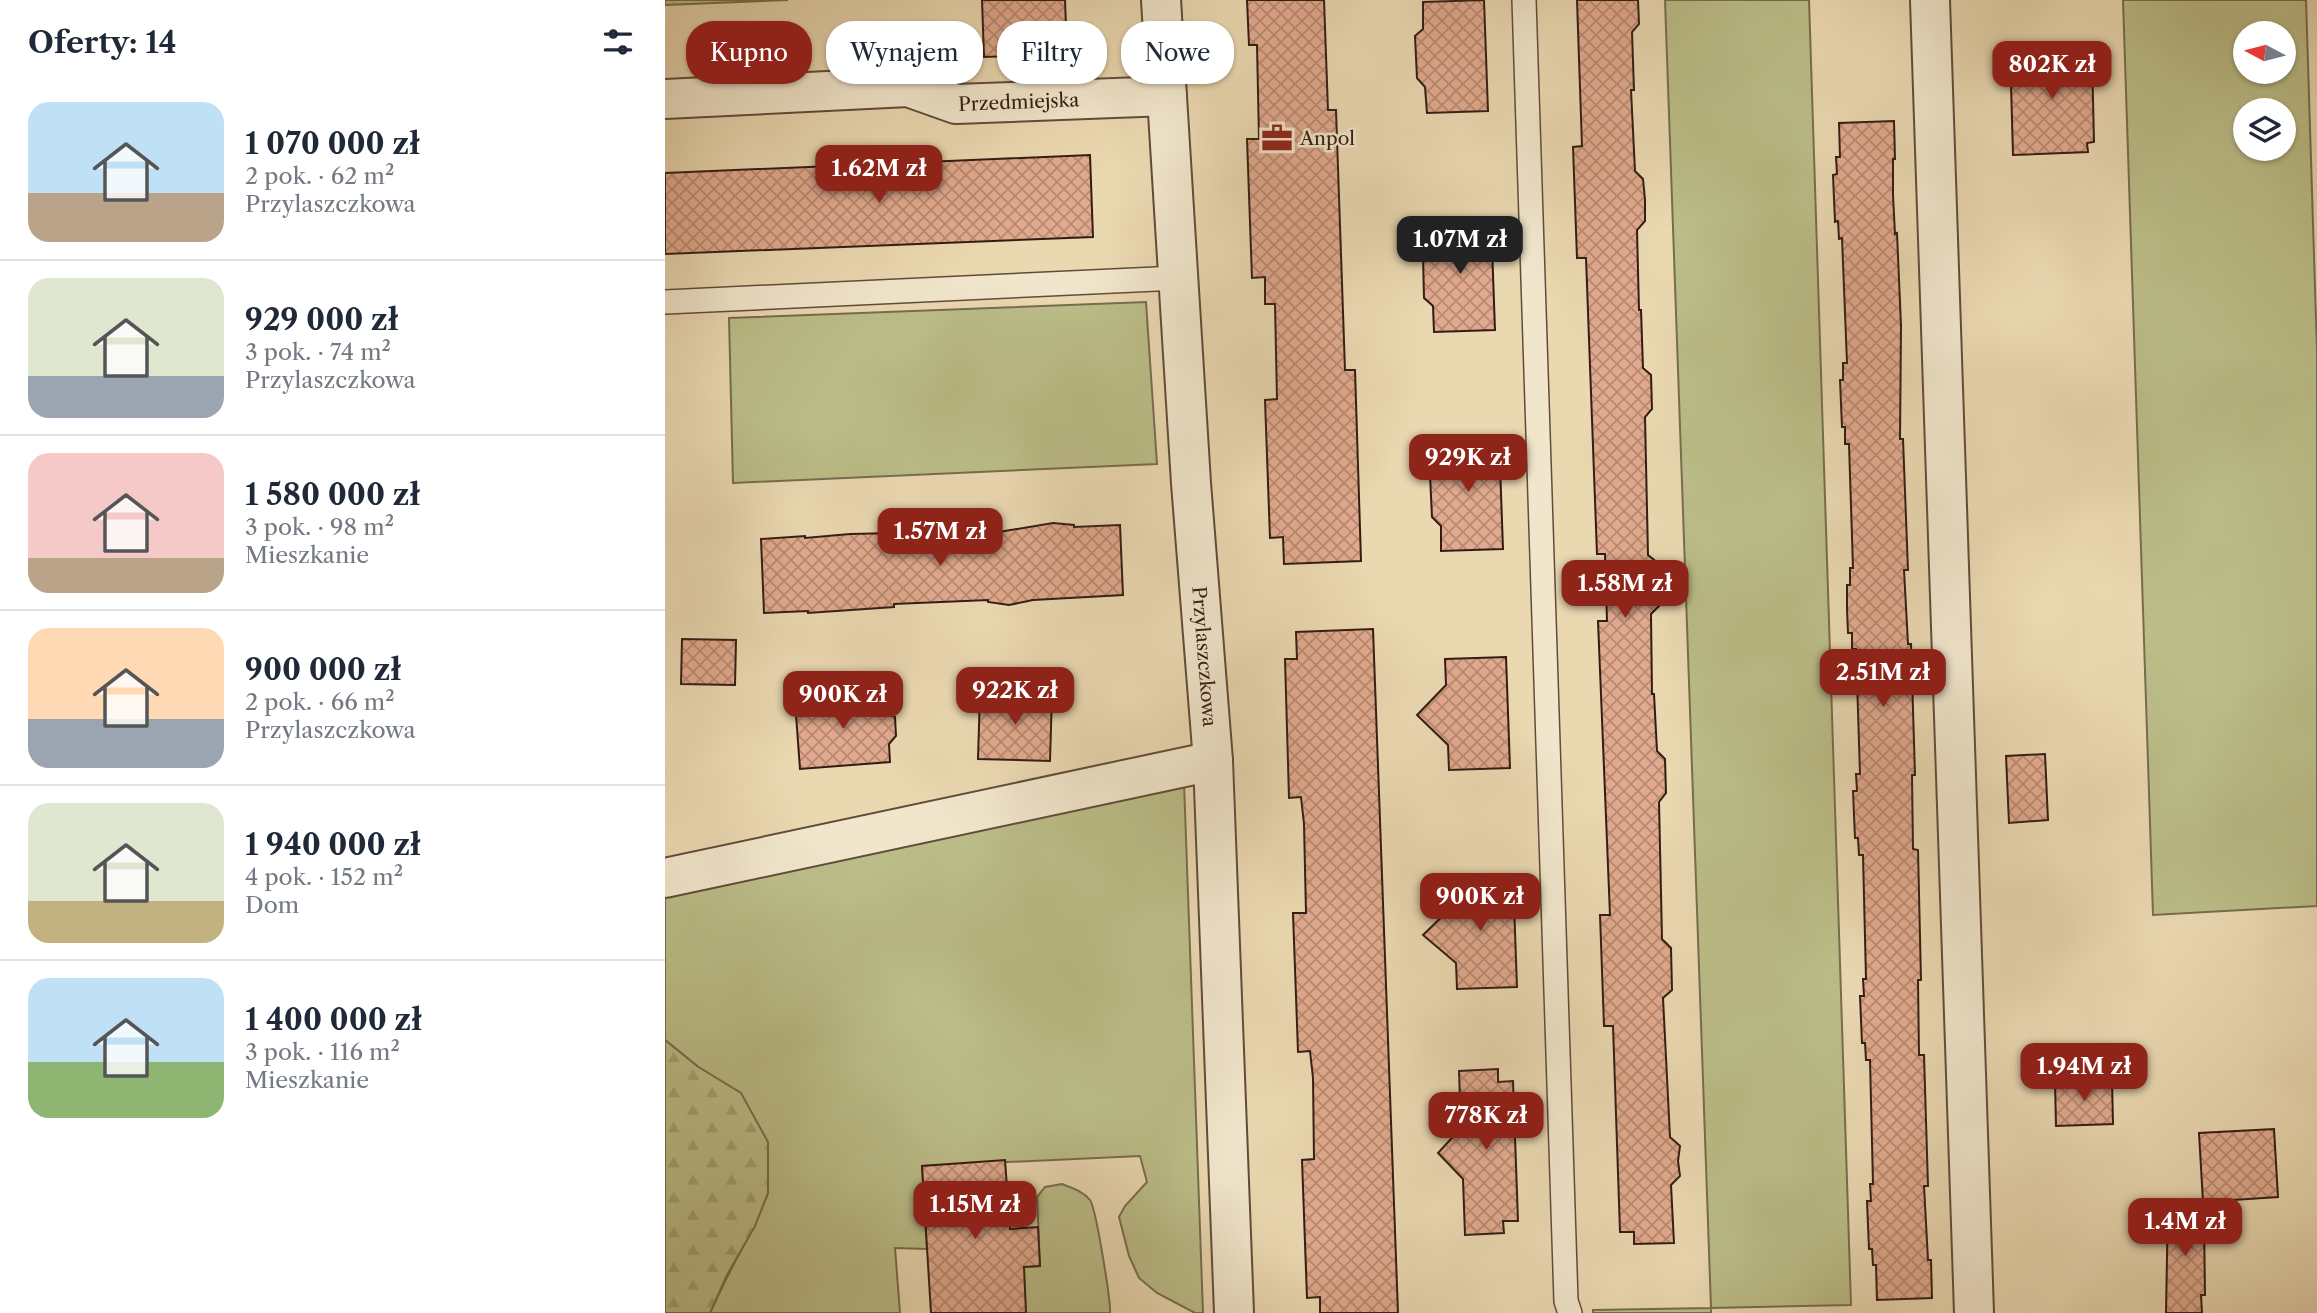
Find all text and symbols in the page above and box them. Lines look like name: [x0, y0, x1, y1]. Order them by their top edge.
chip: Kupno: [686, 21, 812, 84]
chip: Wynajem: [826, 21, 983, 84]
chip: Filtry: [997, 21, 1107, 84]
chip: Nowe: [1121, 21, 1234, 84]
north arrow: [2233, 21, 2296, 84]
map controls: [2233, 21, 2296, 161]
icon: filters: [599, 23, 637, 61]
text: Oferty: 14: [28, 24, 176, 61]
pin: 802K zł: [1987, 42, 2117, 101]
text: 802K zł: [2008, 50, 2096, 78]
street label: Przedmiejska: [958, 88, 1080, 115]
button: layers: [2233, 98, 2296, 161]
office icon: Anpol: [1260, 121, 1294, 155]
text: 1 070 000 zł: [245, 125, 420, 162]
place label: Anpol: [1299, 127, 1355, 150]
icon: home: [84, 130, 168, 214]
pin: 1.62M zł: [807, 146, 951, 205]
text: 1.62M zł: [831, 154, 927, 182]
text: 2 pok. · 62 m²: [245, 162, 394, 190]
text: Przylaszczkowa: [245, 190, 416, 218]
pin: 1.07M zł: [1388, 216, 1532, 276]
text: 1.07M zł: [1413, 225, 1507, 253]
text: 929 000 zł: [245, 301, 399, 338]
icon: home: [84, 306, 168, 390]
text: 3 pok. · 74 m²: [245, 338, 391, 366]
text: Przylaszczkowa: [245, 366, 416, 394]
pin: 929K zł: [1403, 434, 1533, 494]
text: 929K zł: [1425, 443, 1511, 471]
text: 1 580 000 zł: [245, 476, 420, 513]
icon: home: [84, 481, 168, 565]
pin: 1.57M zł: [868, 508, 1012, 568]
text: 3 pok. · 98 m²: [245, 513, 394, 541]
text: 1.57M zł: [894, 517, 986, 545]
text: Mieszkanie: [245, 541, 369, 569]
pin: 1.58M zł: [1553, 560, 1697, 620]
text: 1.58M zł: [1578, 569, 1672, 597]
street label: Przylaszczkowa: [1188, 585, 1222, 728]
pin: 2.51M zł: [1811, 650, 1955, 709]
text: 900 000 zł: [245, 651, 401, 688]
icon: home: [84, 656, 168, 740]
text: 2.51M zł: [1836, 658, 1930, 686]
pin: 922K zł: [950, 668, 1080, 727]
pin: 900K zł: [778, 672, 908, 731]
text: 922K zł: [972, 676, 1058, 704]
text: 900K zł: [799, 680, 887, 708]
text: 2 pok. · 66 m²: [245, 688, 395, 716]
text: Przylaszczkowa: [245, 716, 416, 744]
text: 1 940 000 zł: [245, 826, 421, 863]
icon: home: [84, 831, 168, 915]
text: 4 pok. · 152 m²: [245, 863, 403, 891]
pin: 900K zł: [1415, 874, 1545, 933]
text: 900K zł: [1436, 882, 1524, 910]
text: Dom: [245, 891, 299, 919]
text: 1 400 000 zł: [245, 1001, 422, 1038]
icon: home: [84, 1006, 168, 1090]
text: 3 pok. · 116 m²: [245, 1038, 400, 1066]
pin: 1.94M zł: [2012, 1044, 2156, 1103]
text: 1.94M zł: [2037, 1052, 2131, 1080]
text: Mieszkanie: [245, 1066, 369, 1094]
pin: 778K zł: [1421, 1092, 1551, 1152]
text: 778K zł: [1445, 1101, 1527, 1129]
pin: 1.15M zł: [903, 1182, 1047, 1241]
text: 1.15M zł: [929, 1190, 1021, 1218]
pin: 1.4M zł: [2120, 1198, 2250, 1258]
text: 1.4M zł: [2144, 1207, 2226, 1235]

